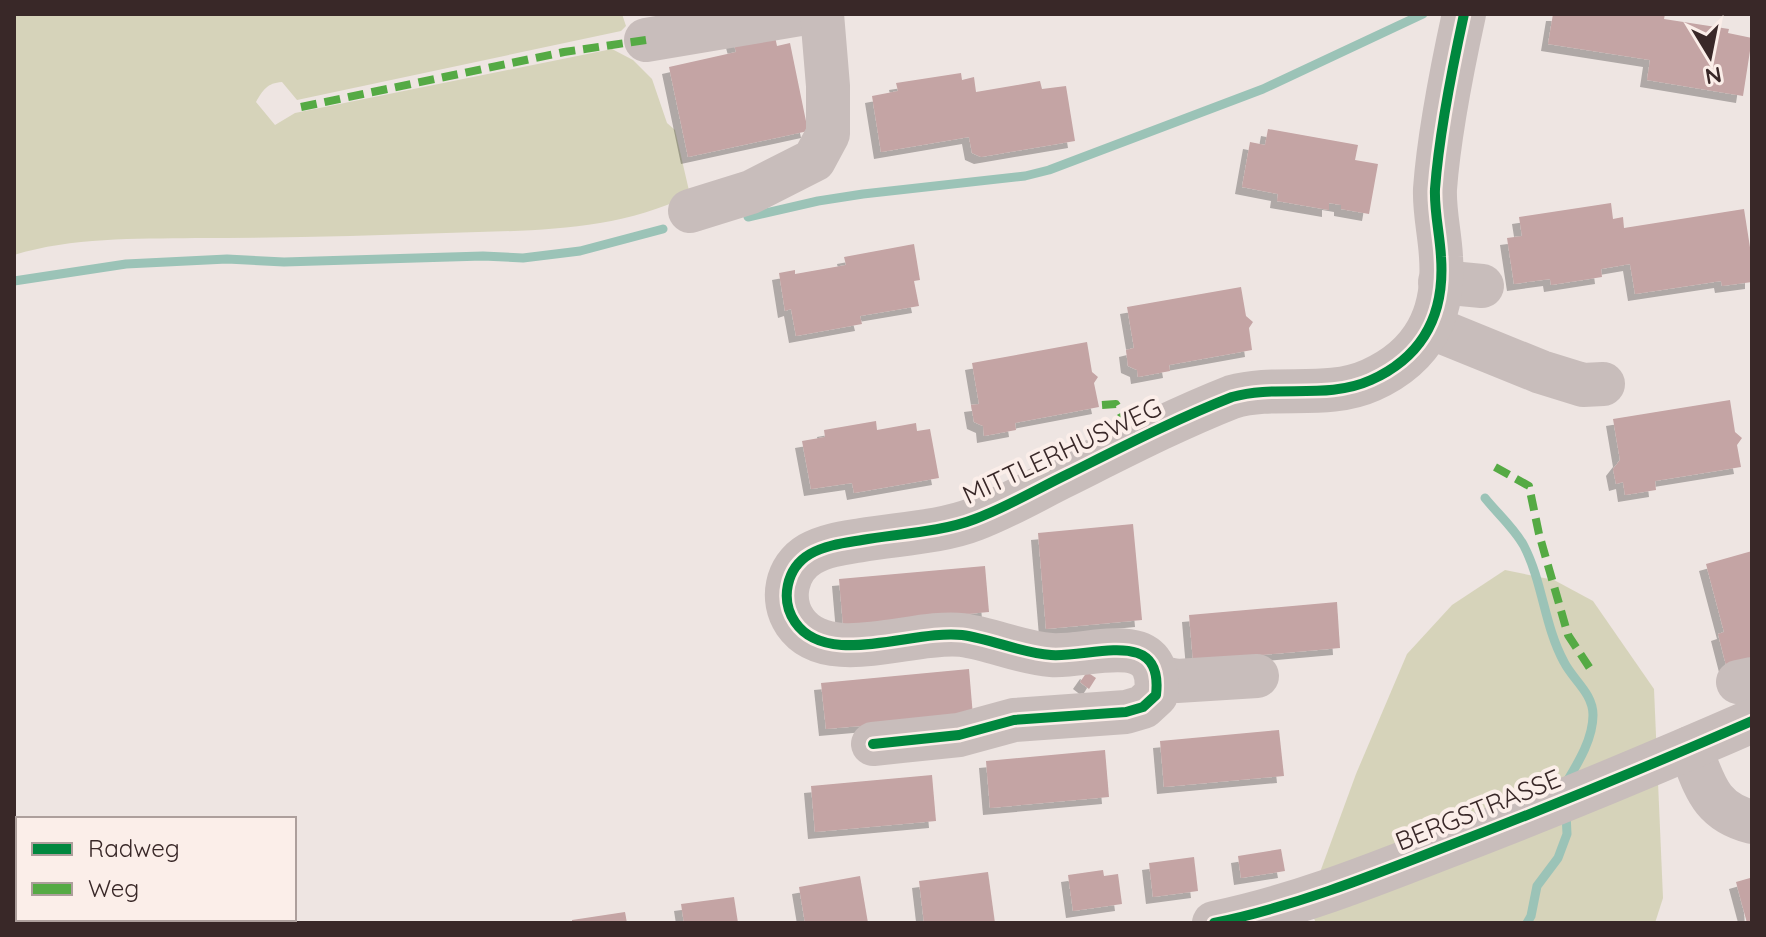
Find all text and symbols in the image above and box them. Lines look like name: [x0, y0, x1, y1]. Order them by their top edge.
north arrow: [1670, 16, 1750, 96]
text: N: [1703, 61, 1724, 91]
street label: MITTLERHUSWEG: [957, 390, 1167, 511]
street label: BERGSTRASSE: [1390, 761, 1565, 858]
legend: [16, 817, 296, 921]
text: Radweg: [88, 833, 180, 863]
text: Weg: [88, 873, 139, 903]

